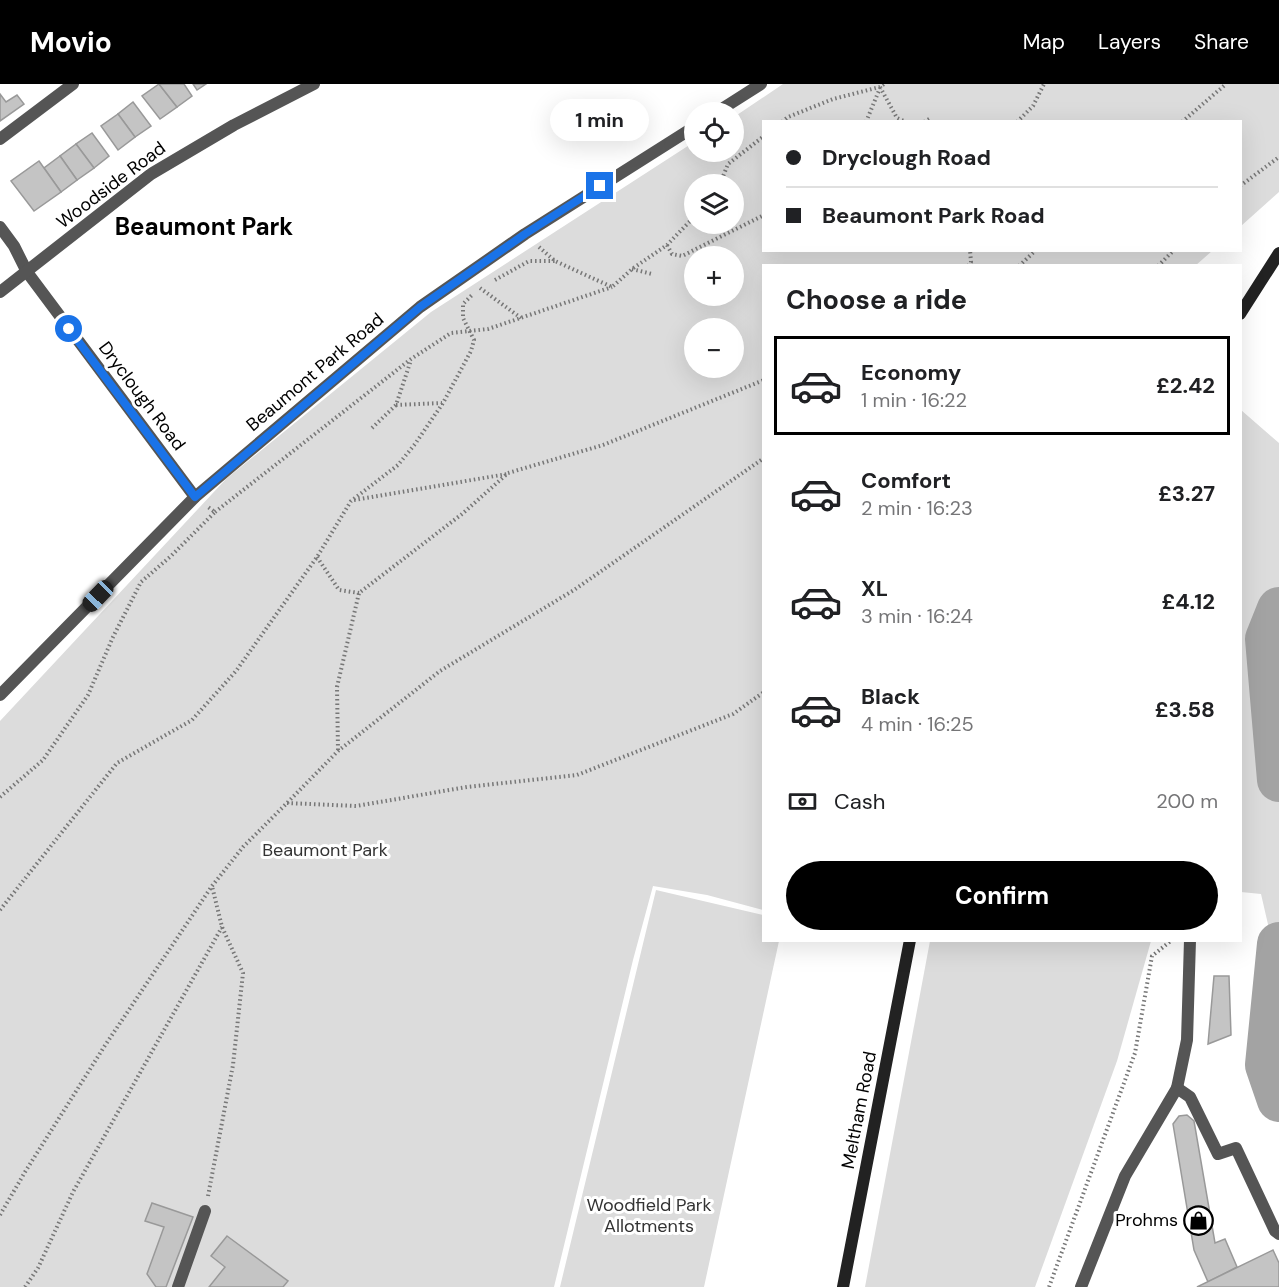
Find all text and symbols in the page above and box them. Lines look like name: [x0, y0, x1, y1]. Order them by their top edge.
text: Movio: [30, 24, 112, 61]
text: Map: [1023, 28, 1065, 56]
text: Layers: [1098, 28, 1161, 56]
text: Share: [1194, 28, 1249, 56]
callout: 1 min: [550, 99, 650, 141]
map controls: [684, 102, 744, 378]
button: locate: [684, 102, 744, 162]
text: 1 min: [575, 107, 624, 133]
street label: Woodside Road: [52, 136, 170, 234]
text: Dryclough Road: [822, 143, 991, 172]
route end: [586, 172, 613, 199]
button: layers: [684, 174, 744, 234]
text: Beaumont Park Road: [822, 201, 1045, 230]
district label: Beaumont Park: [115, 211, 293, 242]
button: +: [684, 246, 744, 306]
text: Choose a ride: [786, 282, 967, 317]
street label: Beaumont Park Road: [241, 307, 389, 437]
route start: [55, 315, 82, 342]
button: −: [684, 318, 744, 378]
street label: Dryclough Road: [93, 337, 191, 455]
text: Economy: [861, 358, 961, 387]
icon: car: [789, 359, 843, 413]
text: £2.42: [1156, 371, 1215, 400]
text: 1 min · 16:22: [861, 387, 967, 413]
text: Comfort: [861, 466, 951, 495]
icon: car: [789, 467, 843, 521]
text: £3.27: [1158, 479, 1215, 508]
text: 2 min · 16:23: [861, 495, 973, 521]
text: XL: [861, 574, 888, 603]
icon: car: [789, 575, 843, 629]
car: [79, 577, 117, 615]
text: £4.12: [1161, 587, 1215, 616]
text: 3 min · 16:24: [861, 603, 973, 629]
text: Black: [861, 682, 920, 711]
icon: car: [789, 683, 843, 737]
text: £3.58: [1155, 695, 1215, 724]
text: 4 min · 16:25: [861, 711, 974, 737]
icon: cash: [786, 785, 819, 818]
text: Cash: [834, 787, 885, 816]
text: 200 m: [1156, 788, 1218, 814]
park label: Beaumont Park: [262, 838, 388, 862]
button: Confirm: [786, 861, 1218, 930]
street label: Meltham Road: [836, 1049, 882, 1171]
park label: Woodfield Park Allotments: [586, 1193, 712, 1238]
shop icon: Prohms: [1183, 1204, 1215, 1236]
place label: Prohms: [1115, 1208, 1178, 1232]

